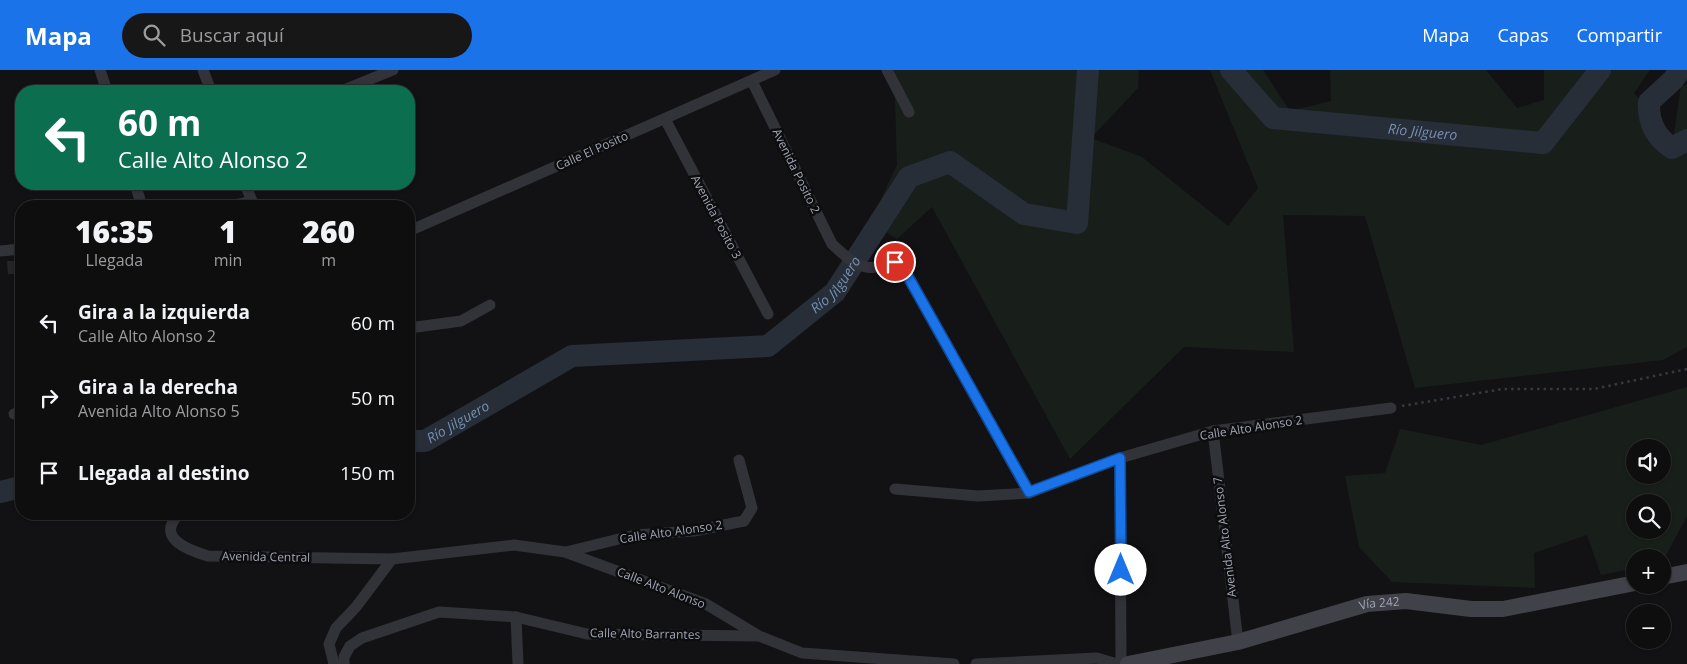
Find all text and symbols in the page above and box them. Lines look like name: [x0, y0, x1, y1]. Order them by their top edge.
search box: [122, 13, 472, 58]
text: Mapa: [25, 19, 92, 52]
icon: search: [140, 21, 168, 49]
text: Buscar aquí: [180, 22, 284, 48]
text: Mapa: [1422, 23, 1470, 47]
text: Capas: [1498, 23, 1548, 47]
text: Compartir: [1576, 23, 1662, 47]
text: 60 m: [118, 99, 201, 146]
icon: left: [35, 105, 100, 170]
water label: Río Jilguero: [1387, 119, 1458, 144]
street label: Avenida Posito 2: [769, 125, 824, 216]
street label: Calle El Posito: [553, 127, 631, 174]
text: Calle Alto Alonso 2: [118, 144, 308, 174]
street label: Avenida Posito 3: [687, 172, 746, 262]
text: 16:35: [75, 211, 154, 252]
text: 1: [219, 211, 237, 252]
text: 260: [302, 211, 355, 252]
pin: [874, 241, 916, 283]
icon: arrive: [881, 248, 909, 276]
text: Llegada: [86, 249, 143, 271]
text: min: [214, 249, 242, 271]
text: m: [321, 249, 336, 271]
water label: Río Jilguero: [806, 252, 865, 317]
text: Gira a la izquierda: [78, 299, 250, 325]
icon: left: [35, 309, 63, 337]
text: 60 m: [351, 310, 395, 336]
text: Calle Alto Alonso 2: [78, 325, 216, 347]
text: Gira a la derecha: [78, 374, 238, 400]
icon: right: [35, 384, 63, 412]
text: 50 m: [351, 385, 395, 411]
water label: Río Jilguero: [423, 396, 493, 447]
text: Avenida Alto Alonso 5: [78, 400, 240, 422]
street label: Calle Alto Alonso 2: [1198, 411, 1303, 444]
map controls: [1626, 439, 1671, 649]
button: sound: [1626, 439, 1671, 484]
icon: arrive: [35, 459, 63, 487]
text: Llegada al destino: [78, 460, 250, 486]
text: 150 m: [340, 460, 395, 486]
street label: Avenida Alto Alonso 7: [1209, 476, 1240, 598]
button: search: [1626, 494, 1671, 539]
street label: Calle Alto Alonso 2: [619, 516, 723, 547]
position arrow: [1094, 543, 1146, 595]
street label: Avenida Central: [222, 547, 310, 566]
button: +: [1626, 549, 1671, 594]
street label: Calle Alto Alonso: [614, 563, 708, 612]
street label: Vía 242: [1357, 593, 1400, 614]
button: −: [1626, 604, 1671, 649]
street label: Calle Alto Barrantes: [590, 624, 701, 643]

